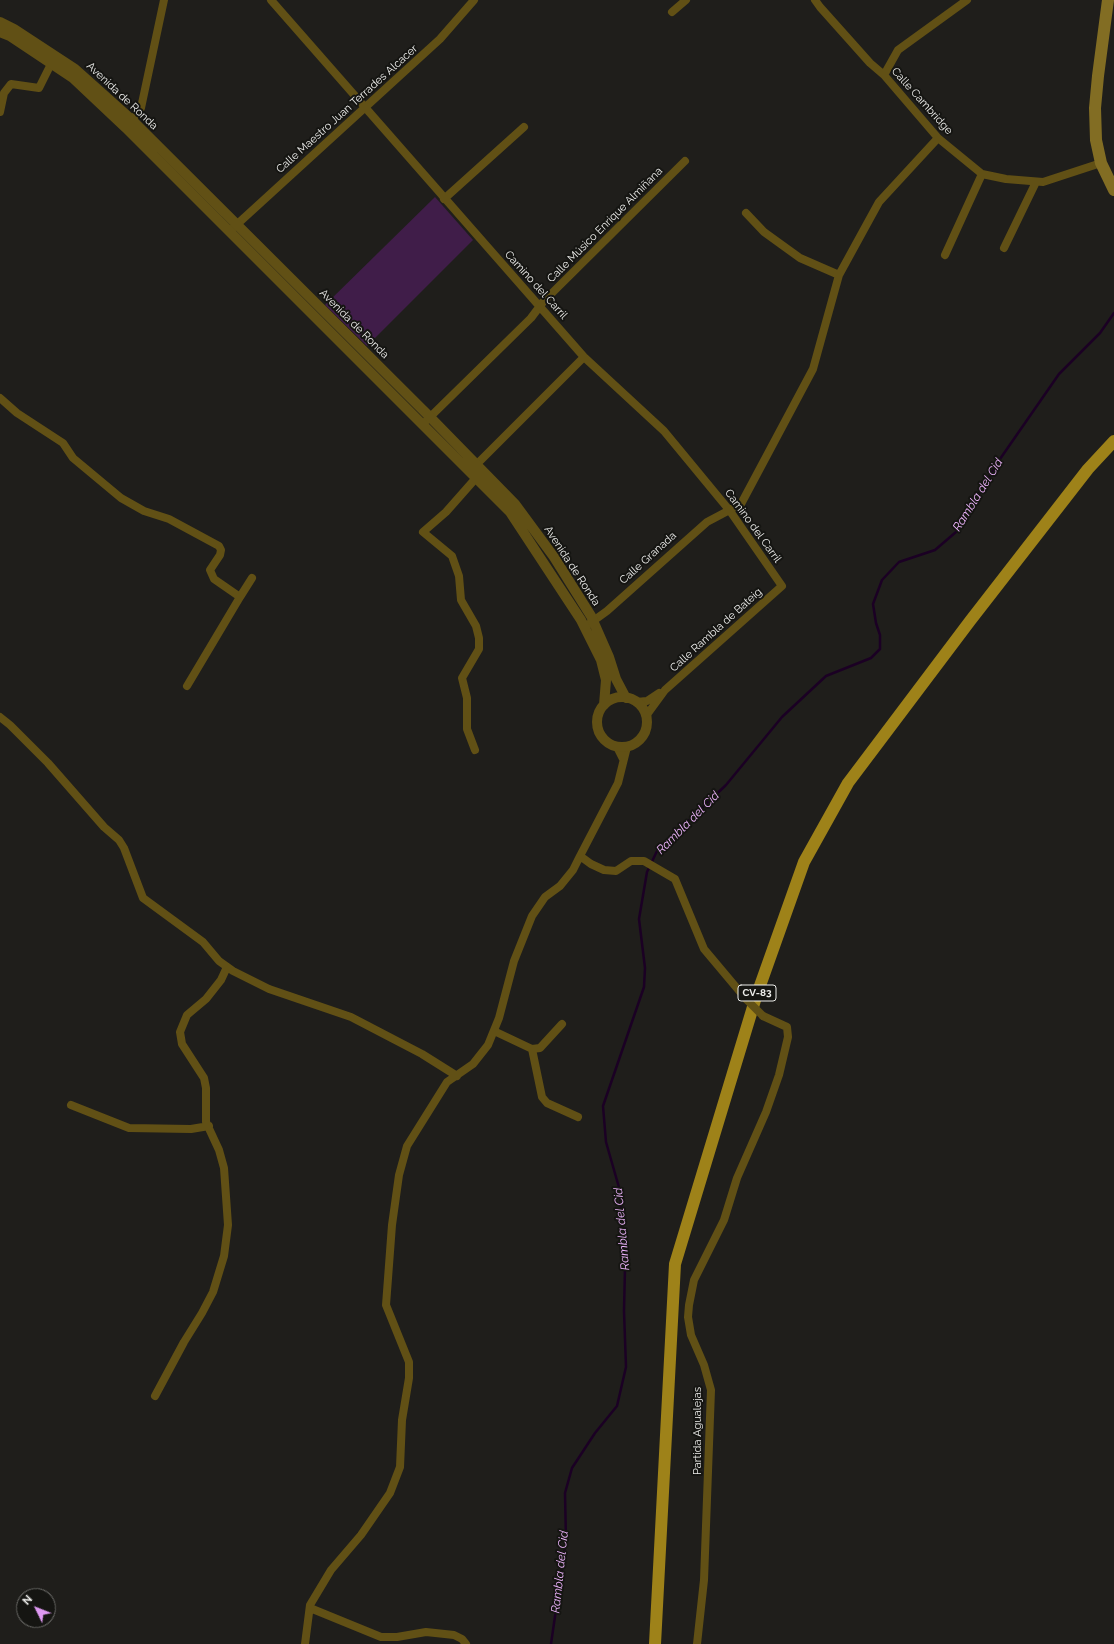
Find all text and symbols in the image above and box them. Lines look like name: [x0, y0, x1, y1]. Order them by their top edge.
street label: Calle Maestro Juan Terrades Alcacer: [274, 42, 420, 176]
street label: Avenida de Ronda: [84, 60, 160, 132]
street label: Calle Cambridge: [888, 65, 956, 137]
street label: Calle Músico Enrique Almiñana: [545, 165, 665, 285]
street label: Camino del Carril: [502, 248, 570, 322]
street label: Avenida de Ronda: [317, 287, 391, 361]
water label: Rambla del Cid: [950, 456, 1006, 534]
street label: Camino del Carril: [722, 487, 784, 565]
street label: Avenida de Ronda: [541, 524, 603, 608]
street label: Calle Granada: [617, 529, 679, 587]
street label: Calle Rambla de Bateig: [667, 585, 765, 675]
water label: Rambla del Cid: [654, 789, 722, 857]
road number: CV-83: [738, 985, 776, 1001]
water label: Rambla del Cid: [611, 1187, 633, 1271]
street label: Partida Agualejas: [691, 1387, 705, 1475]
water label: Rambla del Cid: [549, 1530, 571, 1614]
north arrow: [16, 1588, 56, 1628]
text: N: [20, 1593, 35, 1608]

